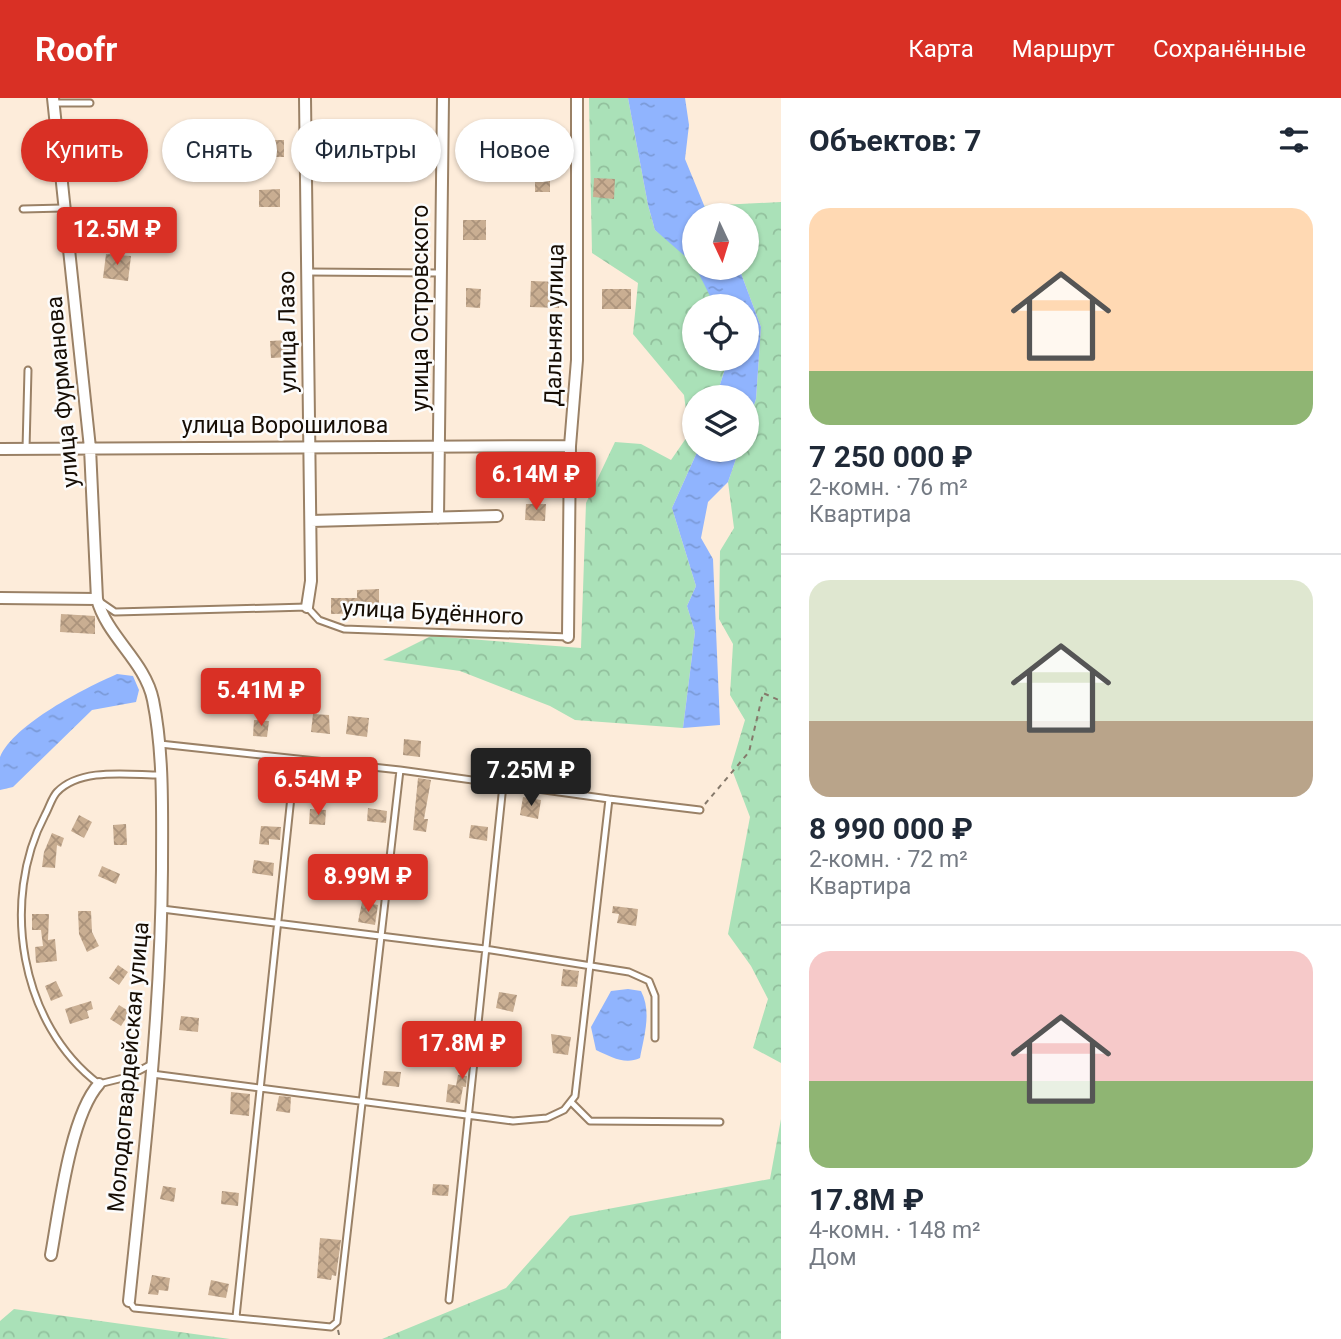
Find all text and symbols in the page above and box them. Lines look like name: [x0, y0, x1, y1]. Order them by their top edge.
text: Roofr: [35, 30, 117, 69]
text: Карта: [908, 35, 974, 63]
text: Маршрут: [1012, 35, 1115, 63]
text: Сохранённые: [1153, 35, 1306, 63]
chip: Купить: [21, 119, 148, 182]
chip: Снять: [162, 119, 277, 182]
chip: Фильтры: [291, 119, 441, 182]
chip: Новое: [455, 119, 574, 182]
icon: filters: [1275, 121, 1313, 159]
text: Объектов: 7: [809, 123, 981, 158]
north arrow: [682, 203, 760, 280]
map controls: [682, 203, 759, 462]
street label: улица Островского: [407, 205, 434, 411]
pin: 12.5M ₽: [52, 208, 182, 267]
text: 12.5M ₽: [73, 216, 161, 243]
street label: Дальняя улица: [540, 243, 569, 407]
icon: home: [998, 253, 1124, 379]
street label: улица Лазо: [273, 271, 302, 393]
button: locate: [682, 294, 759, 371]
street label: улица Фурманова: [41, 295, 84, 489]
button: layers: [682, 385, 759, 462]
street label: улица Ворошилова: [182, 412, 388, 439]
text: 7 250 000 ₽: [809, 439, 973, 474]
pin: 6.14M ₽: [471, 452, 601, 512]
text: 6.14M ₽: [492, 461, 580, 488]
text: 2-комн. · 76 m²: [809, 474, 968, 501]
text: Квартира: [809, 501, 911, 528]
street label: улица Будённого: [341, 594, 524, 631]
icon: home: [998, 625, 1124, 751]
pin: 5.41M ₽: [196, 668, 326, 728]
text: 5.41M ₽: [217, 677, 305, 704]
pin: 7.25M ₽: [466, 748, 596, 808]
text: 7.25M ₽: [487, 757, 575, 784]
pin: 6.54M ₽: [253, 758, 383, 817]
text: 6.54M ₽: [274, 766, 362, 793]
text: 8 990 000 ₽: [809, 811, 973, 846]
text: 2-комн. · 72 m²: [809, 846, 968, 873]
pin: 8.99M ₽: [303, 854, 433, 914]
text: 8.99M ₽: [324, 863, 412, 890]
text: Квартира: [809, 873, 911, 900]
street label: Молодогвардейская улица: [102, 921, 155, 1213]
icon: home: [998, 996, 1124, 1122]
pin: 17.8M ₽: [397, 1021, 527, 1081]
text: 17.8M ₽: [418, 1030, 506, 1057]
text: 17.8M ₽: [809, 1182, 924, 1217]
text: 4-комн. · 148 m²: [809, 1217, 981, 1244]
text: Дом: [809, 1244, 856, 1271]

